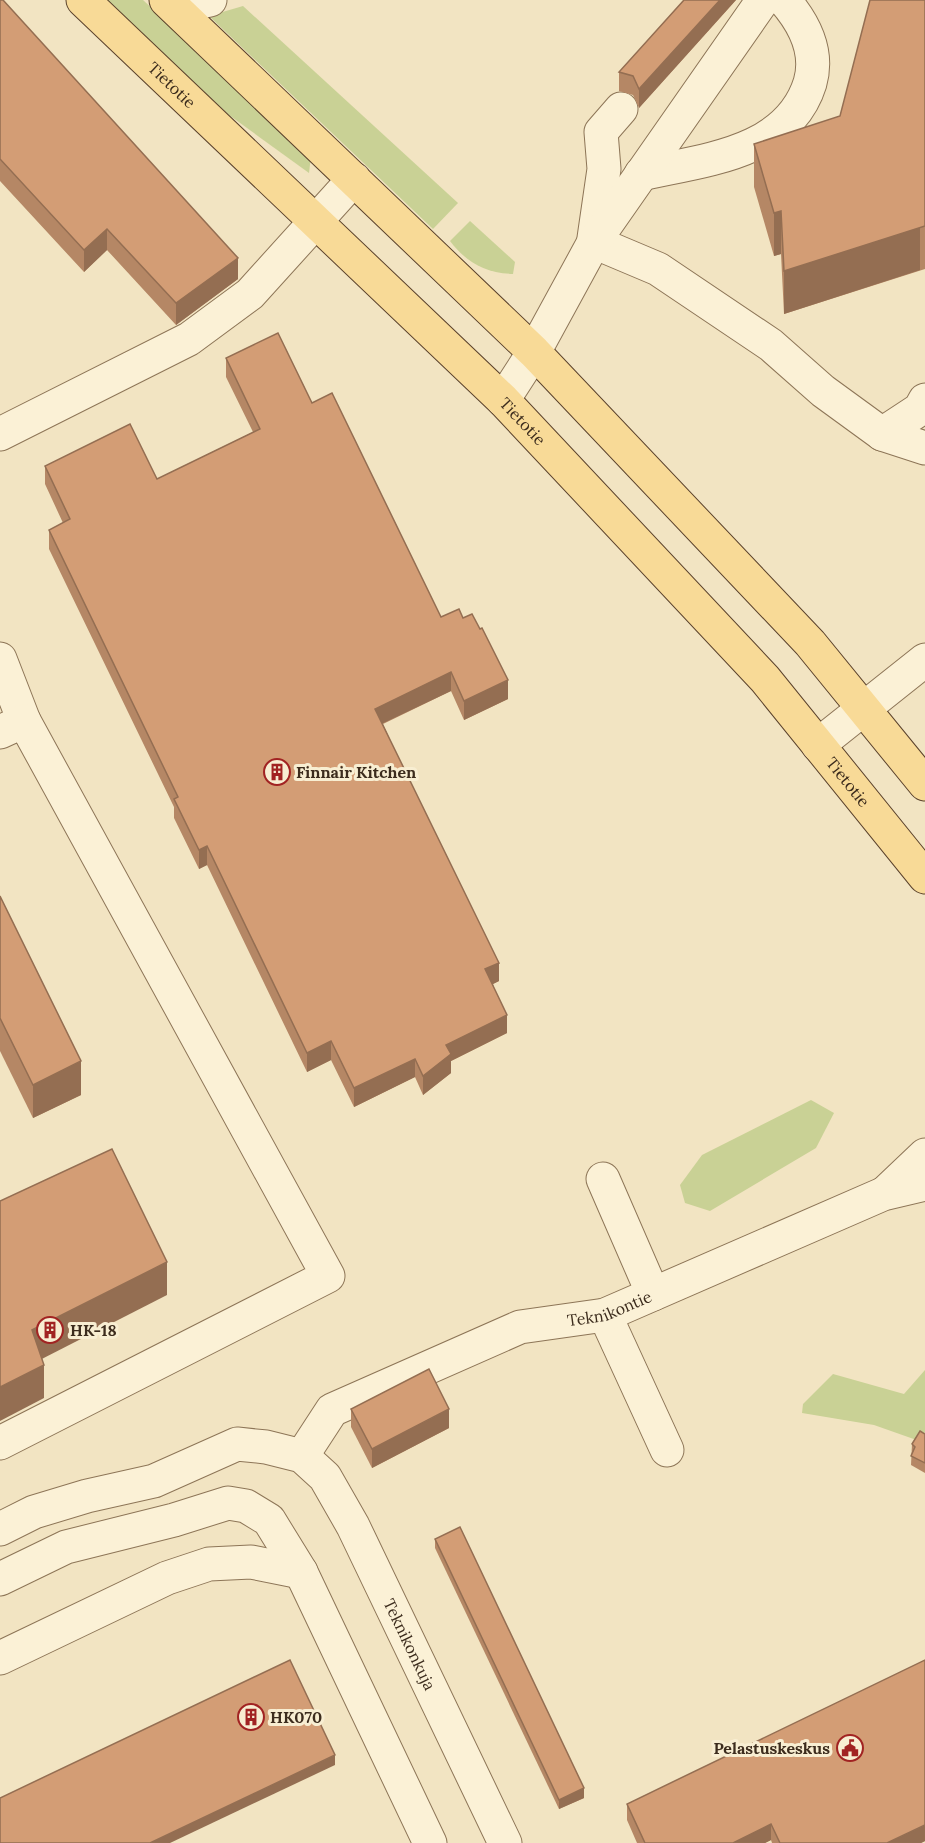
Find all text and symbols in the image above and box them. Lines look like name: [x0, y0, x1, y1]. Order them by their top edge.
street label: Tietotie: [144, 57, 200, 112]
street label: Tietotie: [496, 393, 550, 449]
street label: Tietotie: [822, 753, 874, 811]
building icon: Finnair Kitchen: [262, 757, 292, 787]
place label: Finnair Kitchen: [296, 762, 416, 782]
street label: Teknikontie: [566, 1286, 655, 1330]
building icon: HK-18: [35, 1315, 65, 1345]
place label: HK-18: [70, 1320, 117, 1340]
street label: Teknikonkuja: [379, 1595, 440, 1693]
building icon: HK070: [236, 1702, 266, 1732]
place label: HK070: [270, 1707, 322, 1727]
public building icon: Pelastuskeskus: [835, 1733, 865, 1763]
place label: Pelastuskeskus: [713, 1738, 830, 1758]

